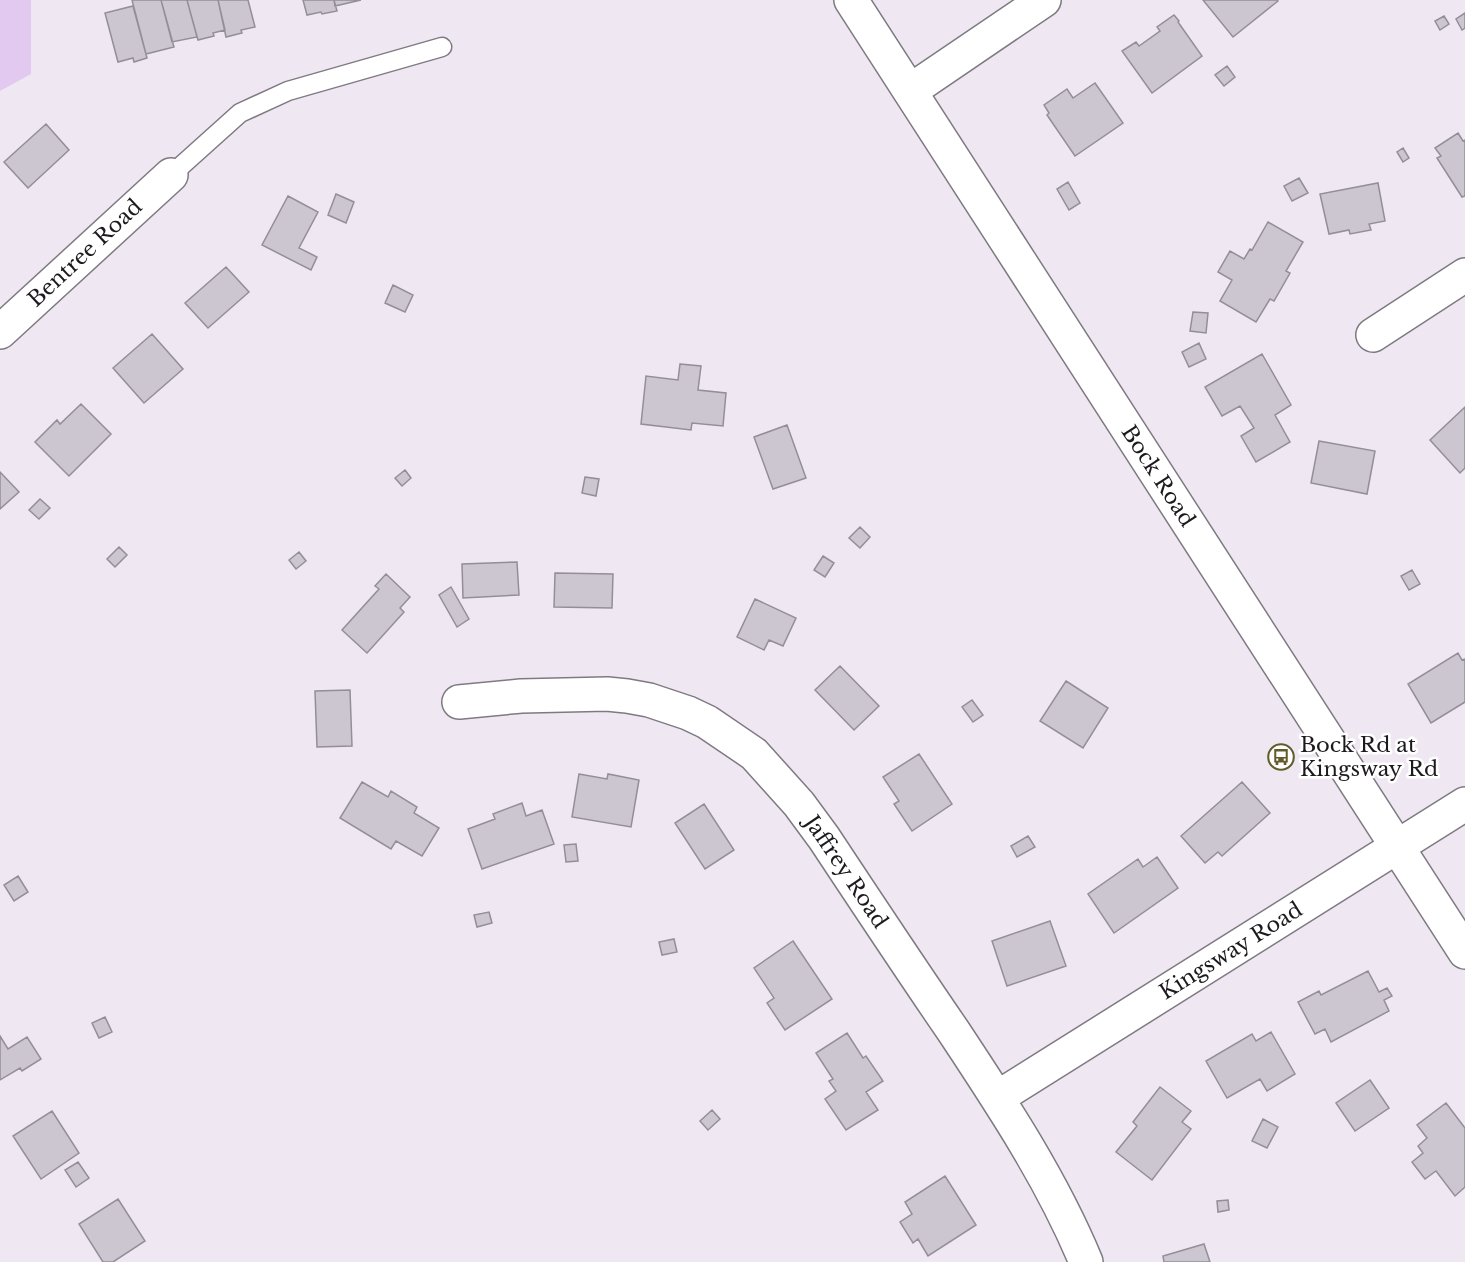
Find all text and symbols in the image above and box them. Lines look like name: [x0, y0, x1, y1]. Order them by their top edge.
street label: Bentree Road: [23, 194, 147, 312]
street label: Bock Road: [1116, 420, 1200, 532]
place label: Bock Rd at Kingsway Rd: [1300, 732, 1438, 782]
bus stop icon: Bock Rd at Kingsway Rd: [1266, 742, 1296, 772]
street label: Jaffrey Road: [797, 808, 893, 933]
street label: Kingsway Road: [1155, 897, 1307, 1005]

